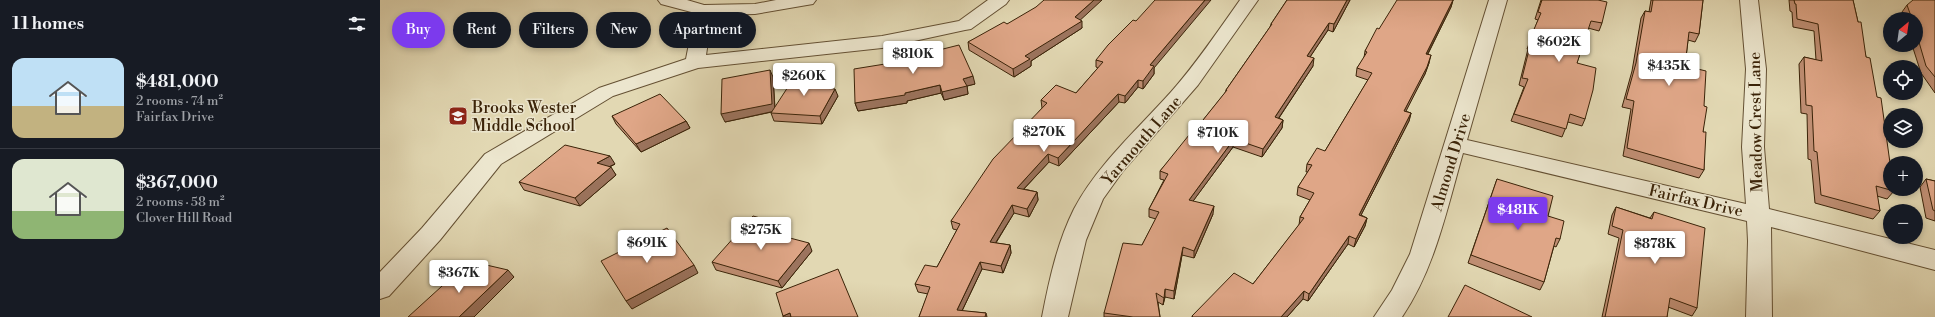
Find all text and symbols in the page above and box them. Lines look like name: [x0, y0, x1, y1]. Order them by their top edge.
chip: Buy: [392, 12, 445, 48]
chip: Rent: [453, 12, 511, 48]
chip: Filters: [519, 12, 588, 48]
chip: New: [596, 12, 651, 48]
chip: Apartment: [659, 12, 756, 48]
north arrow: [1883, 12, 1923, 52]
map controls: [1883, 12, 1923, 244]
text: 11 homes: [12, 13, 84, 35]
icon: filters: [346, 13, 368, 35]
pin: $602K: [1531, 29, 1587, 63]
text: $602K: [1537, 34, 1581, 50]
pin: $810K: [885, 41, 941, 75]
text: $810K: [892, 46, 934, 62]
street label: Meadow Crest Lane: [1745, 51, 1767, 192]
pin: $435K: [1641, 53, 1697, 87]
text: $435K: [1648, 58, 1690, 74]
button: locate: [1883, 60, 1923, 100]
pin: $260K: [776, 63, 832, 97]
text: $260K: [782, 68, 826, 84]
text: $481,000: [136, 71, 219, 93]
icon: home: [44, 74, 92, 122]
street label: Yarmouth Lane: [1097, 92, 1186, 190]
text: 2 rooms · 74 m²: [136, 93, 223, 109]
place label: Brooks Wester Middle School: [471, 98, 577, 136]
school or university icon: Brooks Wester Middle School: [447, 105, 469, 127]
button: layers: [1883, 108, 1923, 148]
text: Fairfax Drive: [136, 109, 214, 125]
street label: Almond Drive: [1426, 111, 1475, 215]
pin: $270K: [1016, 119, 1072, 153]
pin: $710K: [1190, 120, 1246, 154]
text: $270K: [1023, 124, 1066, 140]
text: $710K: [1197, 125, 1239, 141]
button: +: [1883, 156, 1923, 196]
text: $367,000: [136, 172, 218, 194]
icon: home: [44, 175, 92, 223]
street label: Fairfax Drive: [1647, 180, 1745, 222]
text: 2 rooms · 58 m²: [136, 194, 225, 210]
pin: $481K: [1490, 197, 1546, 231]
text: $481K: [1497, 202, 1539, 218]
button: −: [1883, 204, 1923, 244]
text: Clover Hill Road: [136, 210, 232, 226]
pin: $275K: [733, 217, 789, 251]
text: $275K: [740, 222, 782, 238]
pin: $691K: [619, 230, 675, 264]
pin: $878K: [1627, 231, 1683, 265]
text: $691K: [627, 235, 667, 251]
text: $878K: [1634, 236, 1676, 252]
pin: $367K: [431, 260, 487, 294]
text: $367K: [438, 265, 480, 281]

